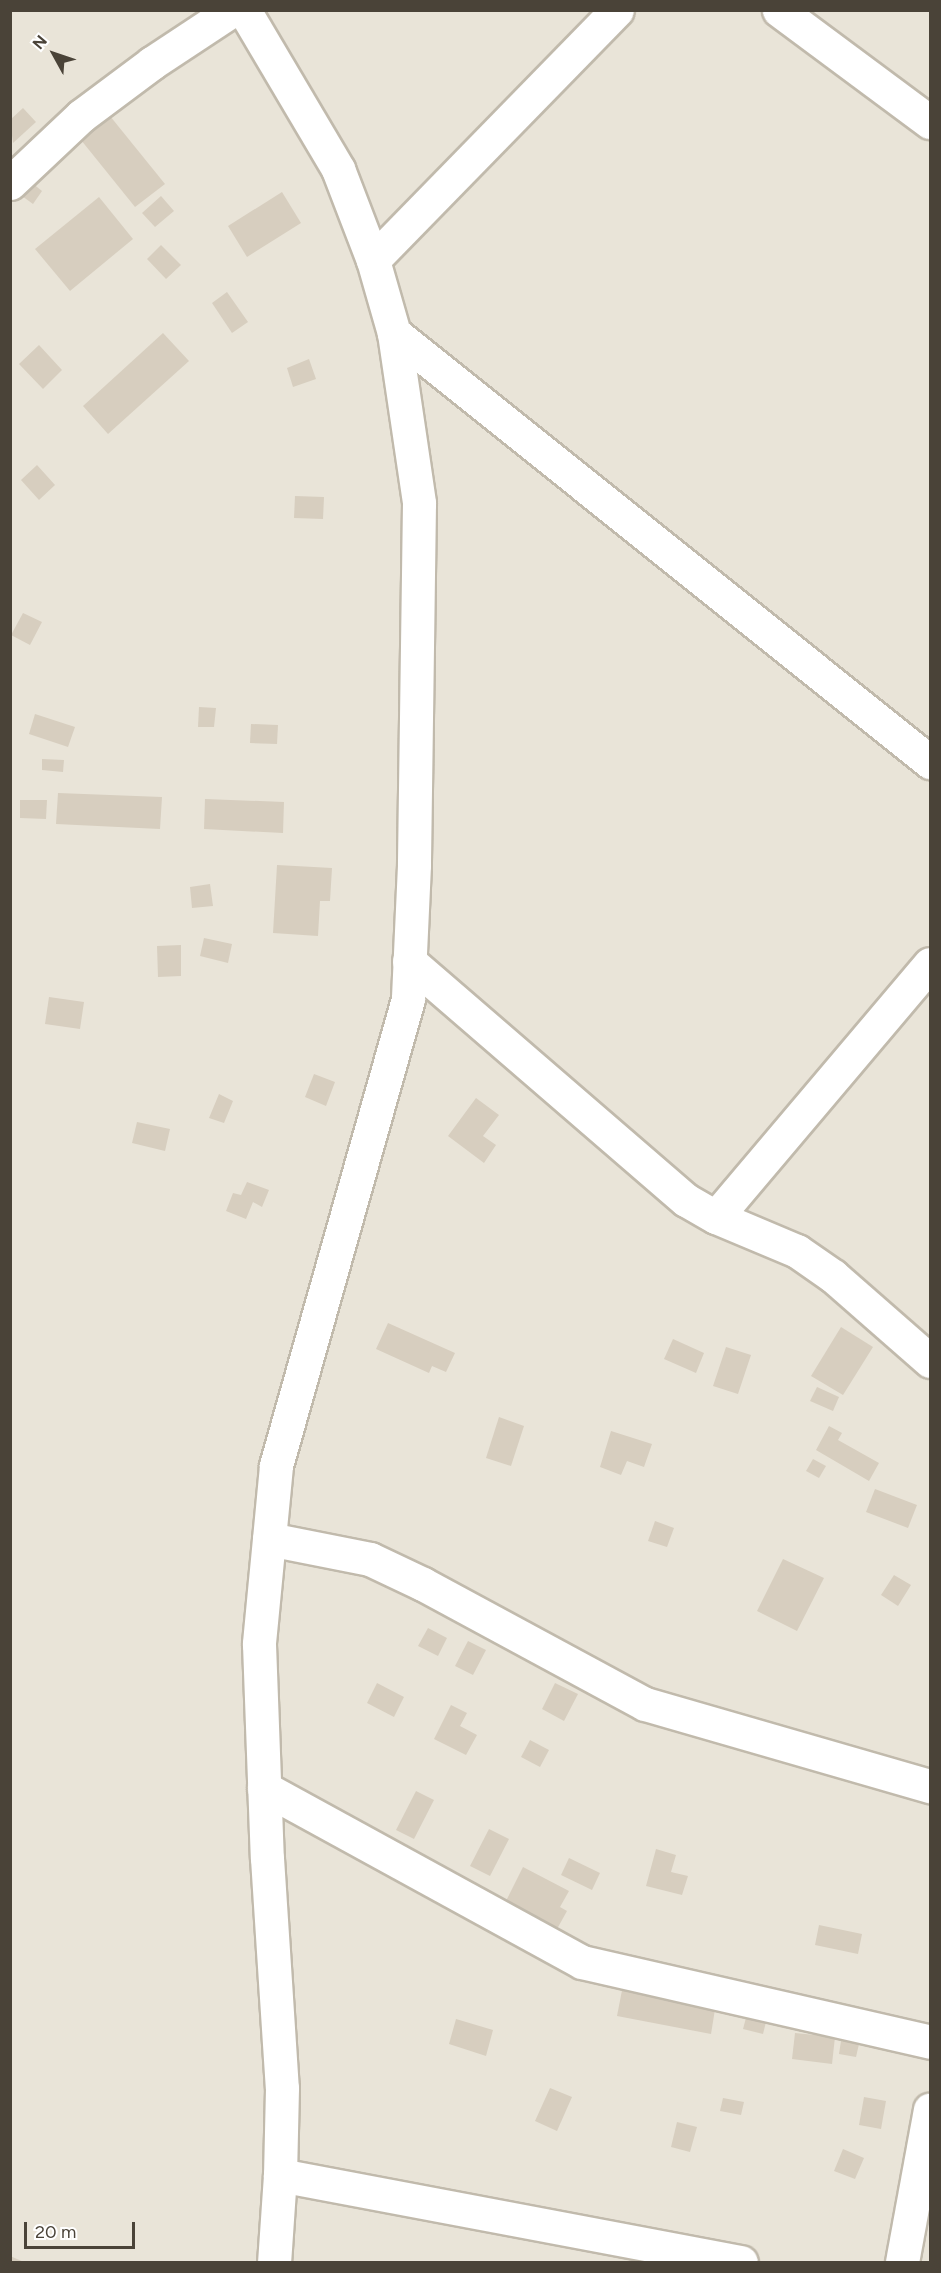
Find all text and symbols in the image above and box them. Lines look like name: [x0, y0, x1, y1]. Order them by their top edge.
north arrow: [24, 24, 84, 84]
text: N: [29, 31, 51, 53]
scale bar: [27, 2210, 138, 2248]
text: 20 m: [35, 2221, 76, 2243]

